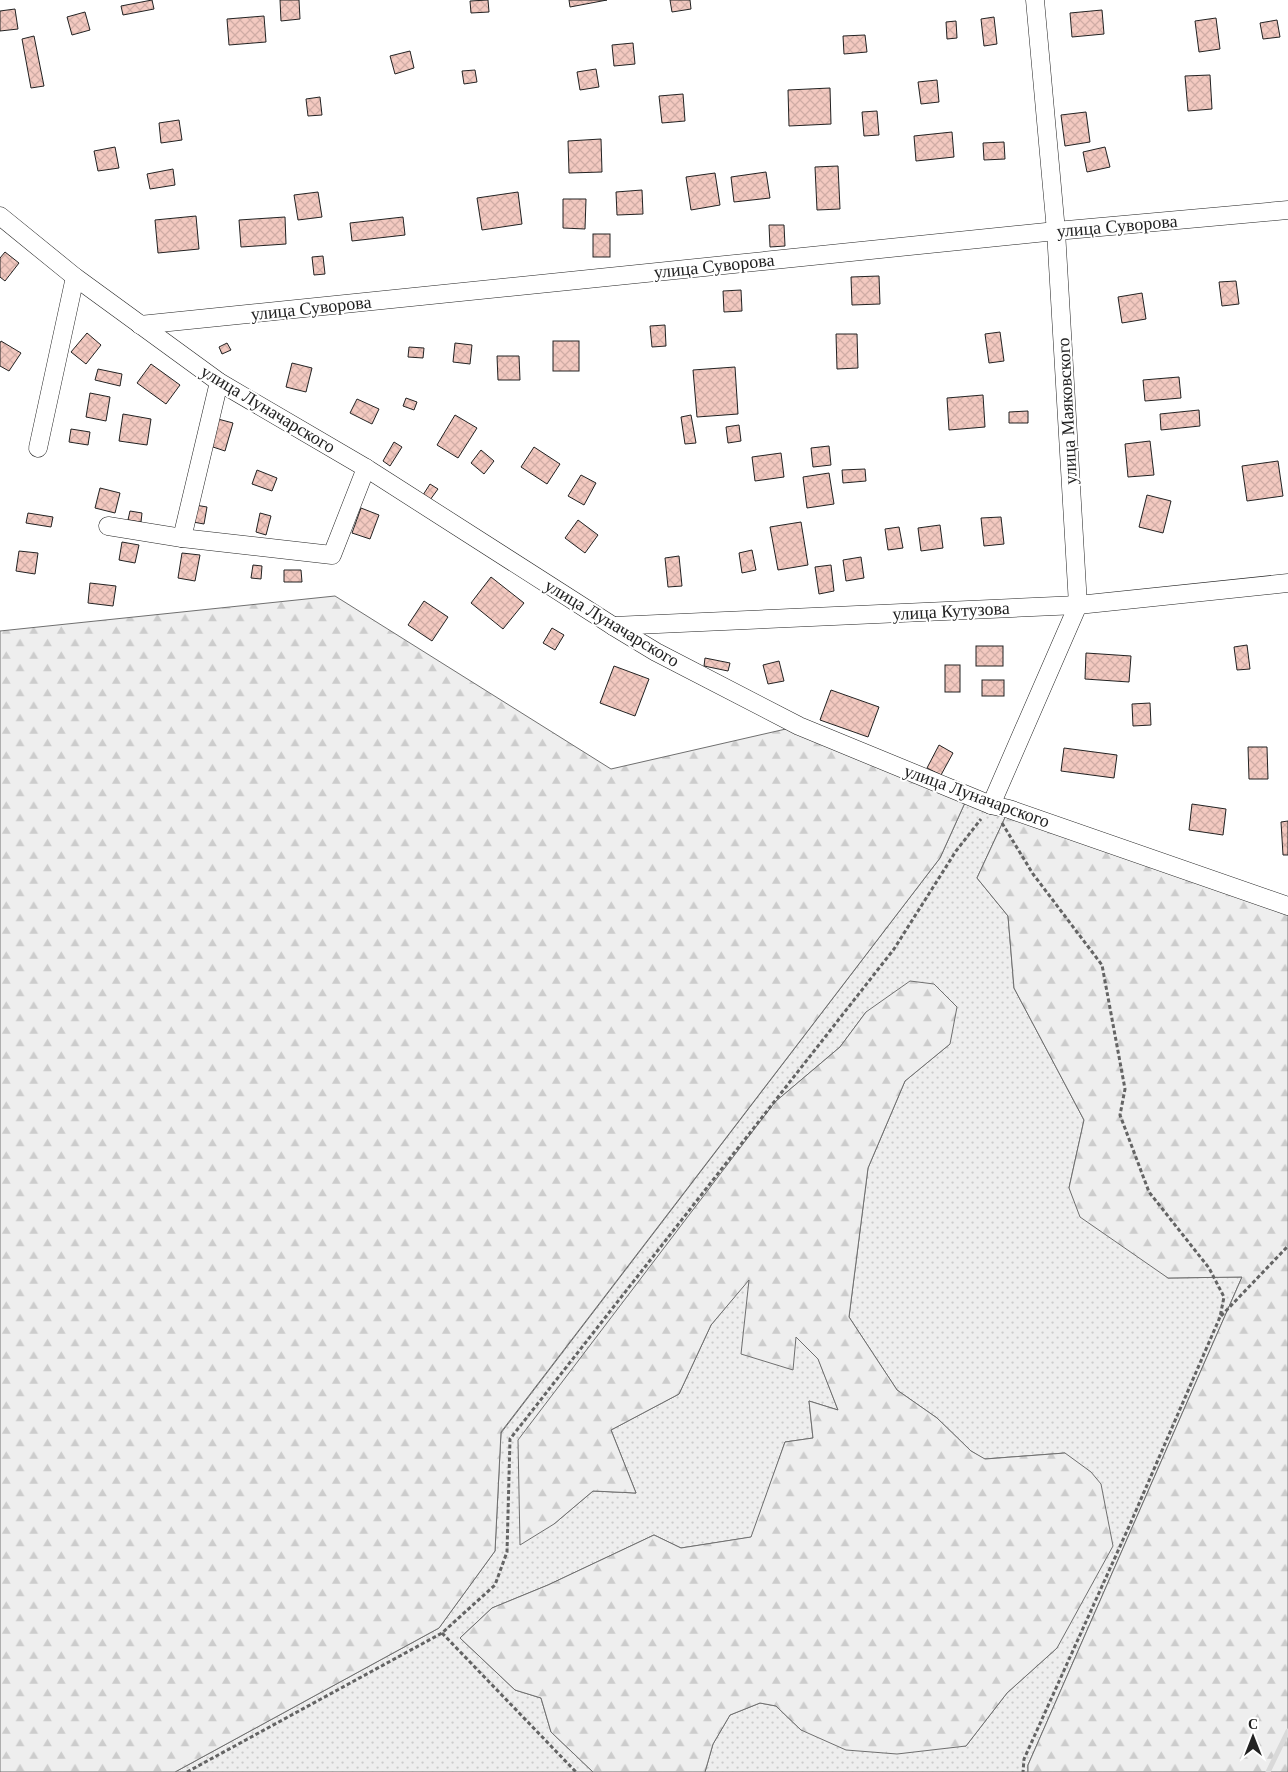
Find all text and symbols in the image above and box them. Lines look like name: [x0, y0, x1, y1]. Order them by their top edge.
street label: улица Суворова: [1056, 211, 1178, 241]
street label: улица Суворова: [653, 250, 775, 282]
street label: улица Суворова: [250, 292, 372, 324]
street label: улица Маяковского: [1053, 337, 1081, 485]
street label: улица Луначарского: [197, 361, 339, 457]
street label: улица Луначарского: [541, 575, 683, 671]
street label: улица Кутузова: [892, 598, 1010, 624]
street label: улица Луначарского: [902, 760, 1052, 832]
north arrow: [1228, 1712, 1278, 1762]
text: С: [1248, 1717, 1258, 1732]

